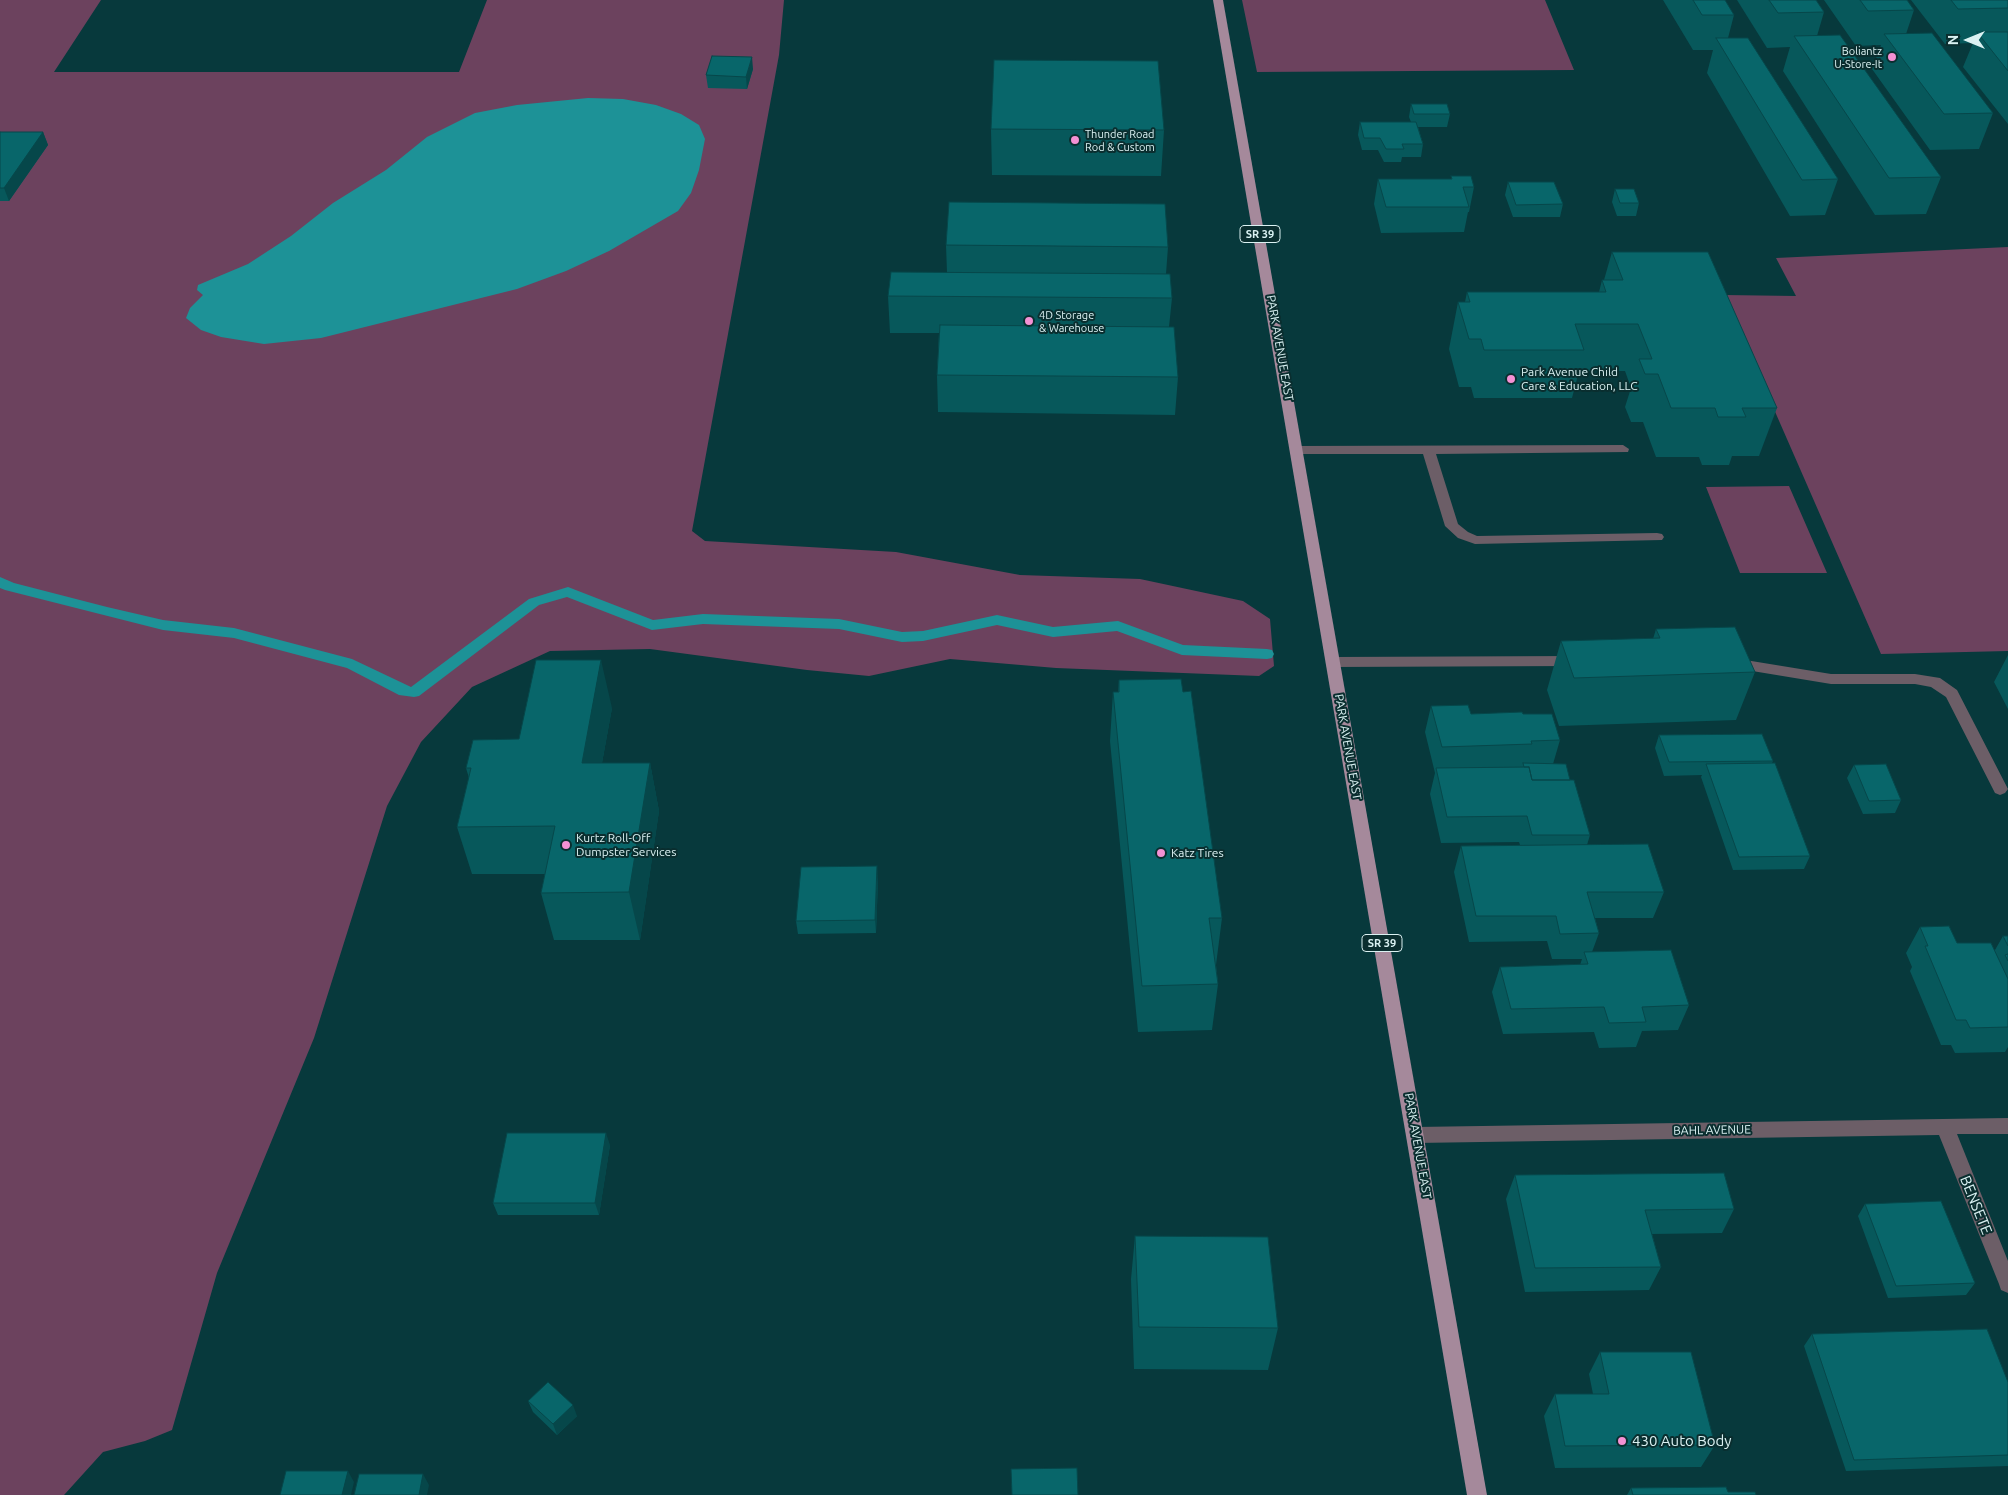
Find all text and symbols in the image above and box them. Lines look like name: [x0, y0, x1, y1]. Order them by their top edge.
north arrow: [1943, 15, 1993, 65]
text: N: [1945, 35, 1961, 45]
place label: Boliantz U-Store-It: [1834, 44, 1882, 70]
marker: Boliantz U-Store-It: [1886, 51, 1898, 63]
place label: Thunder Road Rod & Custom: [1085, 127, 1155, 153]
marker: Thunder Road Rod & Custom: [1069, 134, 1081, 146]
road number: SR 39: [1240, 225, 1280, 242]
street label: PARK AVENUE EAST: [1264, 294, 1296, 402]
place label: 4D Storage & Warehouse: [1039, 308, 1104, 334]
marker: 4D Storage & Warehouse: [1023, 315, 1035, 327]
place label: Park Avenue Child Care & Education, LLC: [1521, 365, 1638, 393]
marker: Park Avenue Child Care & Education, LLC: [1505, 373, 1517, 385]
street label: PARK AVENUE EAST: [1332, 693, 1364, 801]
place label: Kurtz Roll-Off Dumpster Services: [576, 831, 676, 859]
marker: Kurtz Roll-Off Dumpster Services: [560, 839, 572, 851]
place label: Katz Tires: [1171, 846, 1224, 860]
marker: Katz Tires: [1155, 847, 1167, 859]
road number: SR 39: [1362, 934, 1402, 951]
street label: PARK AVENUE EAST: [1402, 1092, 1434, 1200]
street label: BAHL AVENUE: [1673, 1122, 1751, 1138]
street label: BENSETE: [1956, 1173, 1996, 1237]
place label: 430 Auto Body: [1632, 1432, 1732, 1450]
marker: 430 Auto Body: [1616, 1435, 1628, 1447]

